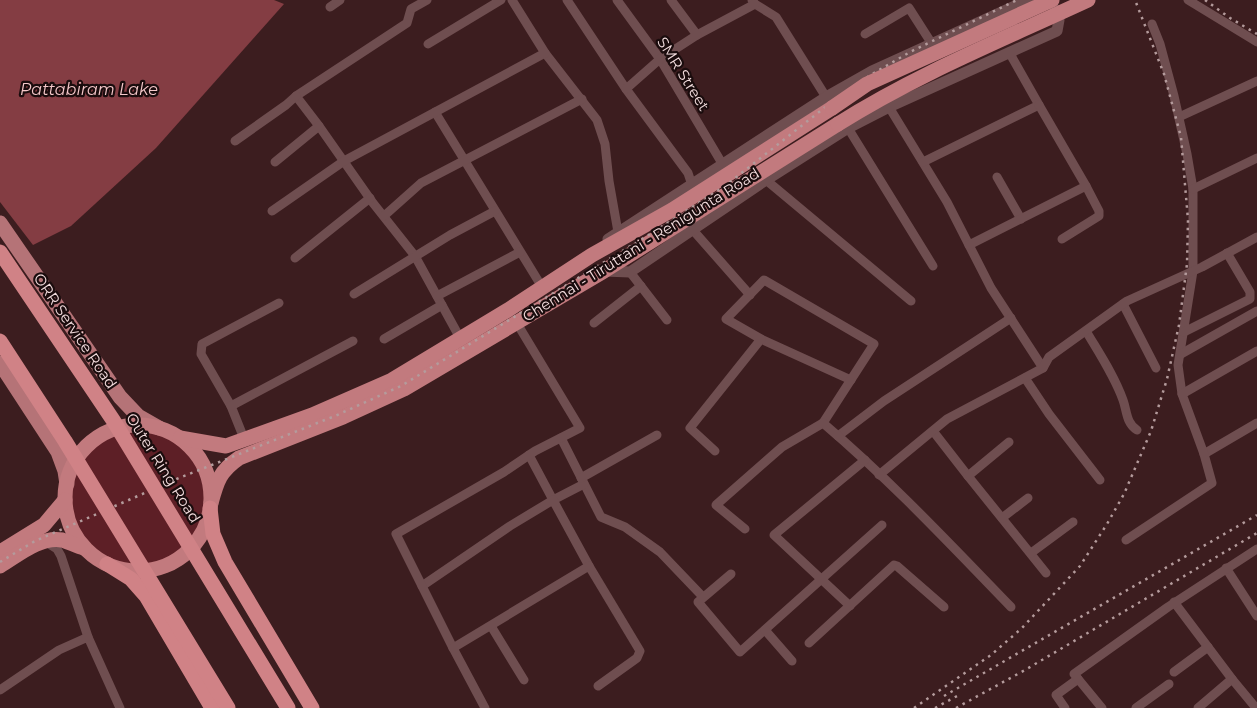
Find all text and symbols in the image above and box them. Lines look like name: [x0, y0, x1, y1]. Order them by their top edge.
street label: SMR Street: [653, 33, 714, 114]
water label: Pattabiram Lake: [20, 80, 158, 99]
street label: Chennai - Tiruttani - Renigunta Road: [519, 163, 763, 326]
street label: ORR Service Road: [30, 269, 121, 392]
street label: Outer Ring Road: [122, 409, 205, 526]

